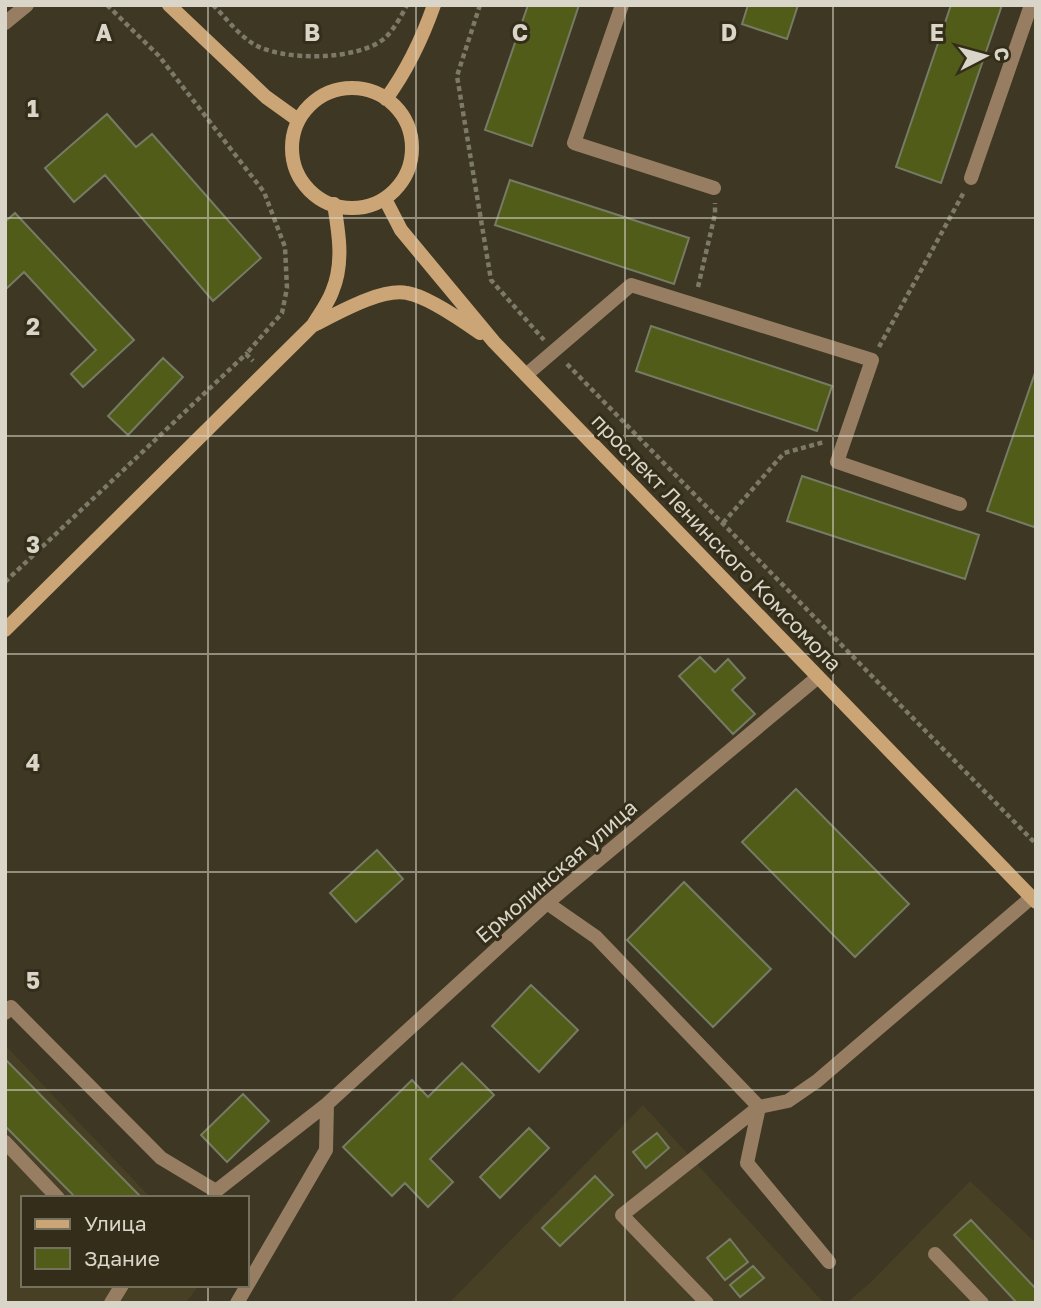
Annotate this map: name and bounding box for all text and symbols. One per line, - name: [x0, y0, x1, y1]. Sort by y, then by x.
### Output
- text: A: [96, 18, 113, 46]
- text: B: [304, 18, 320, 46]
- text: C: [512, 18, 528, 46]
- text: D: [721, 18, 737, 46]
- text: E: [930, 18, 944, 46]
- north arrow: [950, 21, 1020, 91]
- text: С: [990, 46, 1015, 62]
- text: 1: [27, 94, 39, 122]
- text: 2: [26, 312, 40, 340]
- street label: проспект Ленинского Комсомола: [587, 408, 847, 676]
- text: 3: [26, 530, 40, 558]
- text: 4: [26, 748, 40, 776]
- street label: Ермолинская улица: [470, 794, 642, 948]
- text: 5: [26, 966, 40, 994]
- legend: [21, 1196, 248, 1287]
- text: Улица: [84, 1210, 147, 1236]
- text: Здание: [84, 1245, 160, 1271]

